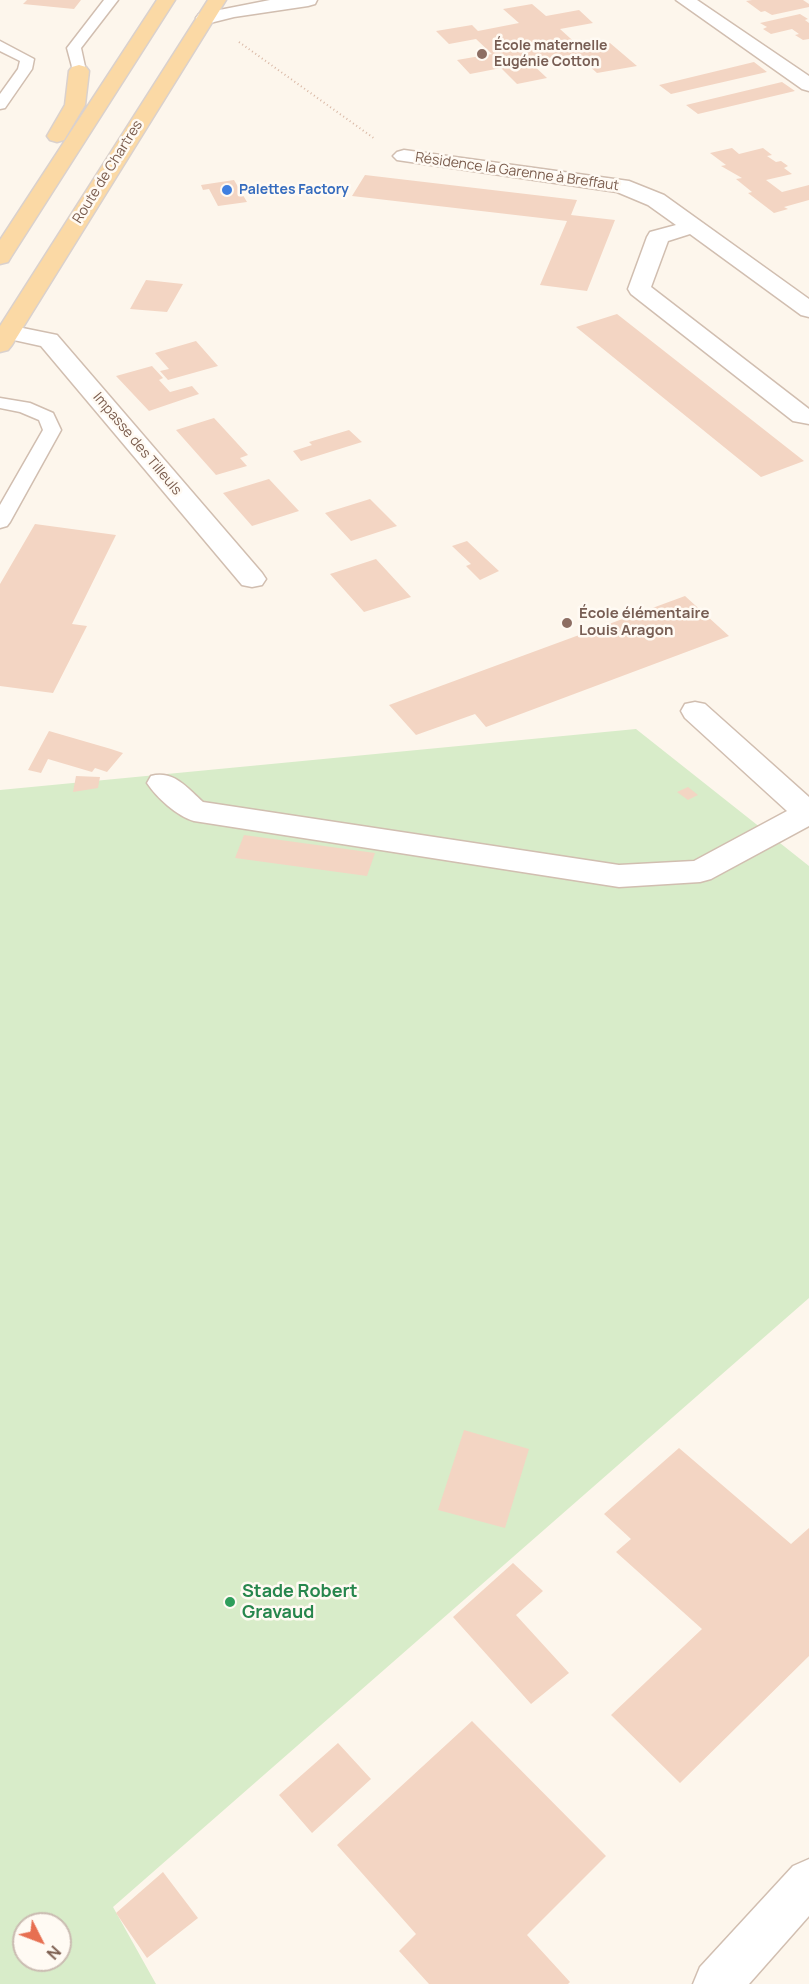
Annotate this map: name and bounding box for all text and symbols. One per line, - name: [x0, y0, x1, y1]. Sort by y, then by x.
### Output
- place label: École maternelle Eugénie Cotton: [494, 38, 608, 70]
- marker: École maternelle Eugénie Cotton: [475, 47, 489, 61]
- street label: Route de Chartres: [70, 117, 146, 227]
- street label: Résidence la Garenne à Breffaut: [414, 149, 620, 195]
- place label: Palettes Factory: [239, 182, 349, 198]
- marker: Palettes Factory: [220, 183, 234, 197]
- street label: Impasse des Tilleuls: [89, 389, 185, 499]
- place label: École élémentaire Louis Aragon: [579, 605, 709, 640]
- marker: École élémentaire Louis Aragon: [560, 616, 574, 630]
- place label: Stade Robert Gravaud: [242, 1581, 357, 1624]
- marker: Stade Robert Gravaud: [223, 1595, 237, 1609]
- north arrow: [12, 1912, 72, 1972]
- text: N: [42, 1941, 66, 1964]

